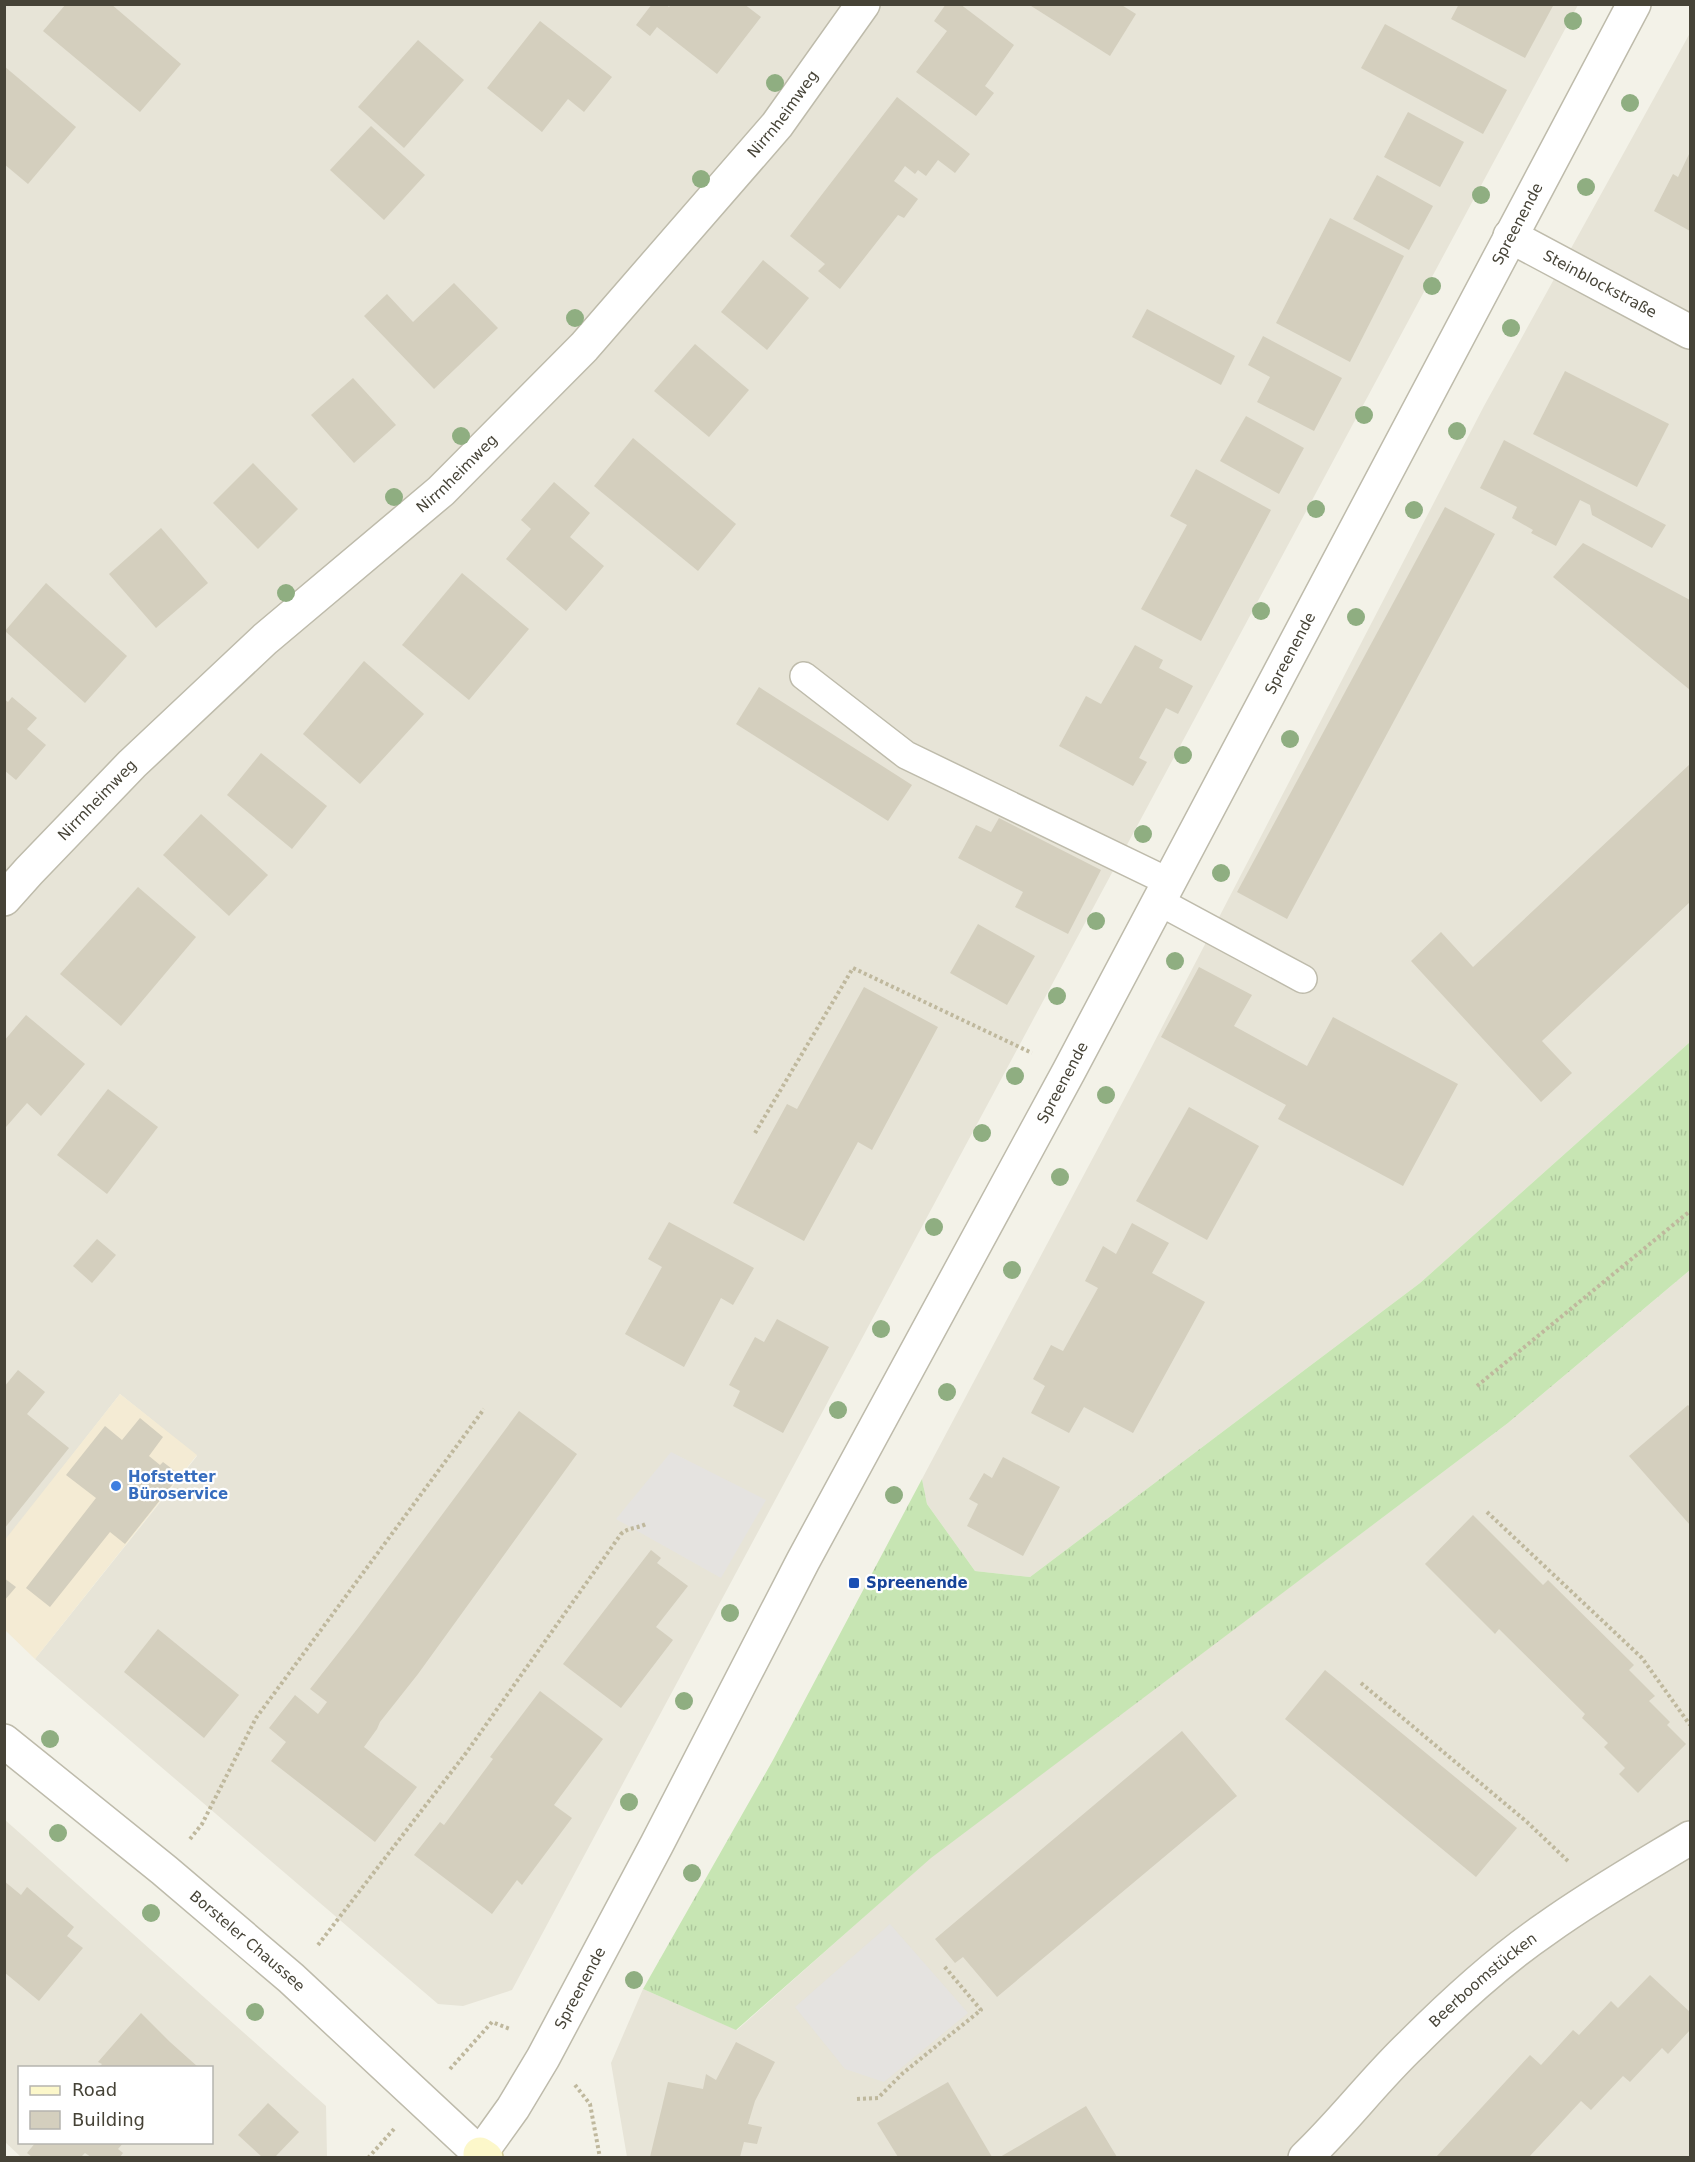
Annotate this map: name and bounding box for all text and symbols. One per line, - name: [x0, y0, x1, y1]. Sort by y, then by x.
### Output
- street label: Nirrnheimweg: [744, 67, 822, 161]
- street label: Spreenende: [1488, 180, 1547, 268]
- street label: Steinblockstraße: [1540, 246, 1660, 322]
- street label: Nirrnheimweg: [413, 431, 501, 517]
- street label: Spreenende: [1261, 609, 1319, 697]
- street label: Nirrnheimweg: [54, 756, 140, 844]
- street label: Spreenende: [1033, 1039, 1092, 1127]
- place label: Hofstetter Büroservice: [128, 1468, 228, 1503]
- marker: Hofstetter Büroservice: [109, 1479, 123, 1493]
- place label: Spreenende: [866, 1574, 968, 1592]
- marker: Spreenende: [847, 1576, 861, 1590]
- street label: Borsteler Chaussee: [186, 1887, 309, 1995]
- street label: Beerboomstücken: [1425, 1929, 1540, 2031]
- street label: Spreenende: [551, 1944, 609, 2032]
- legend: [18, 2066, 213, 2144]
- text: Road: [72, 2079, 117, 2100]
- text: Building: [72, 2109, 145, 2130]

